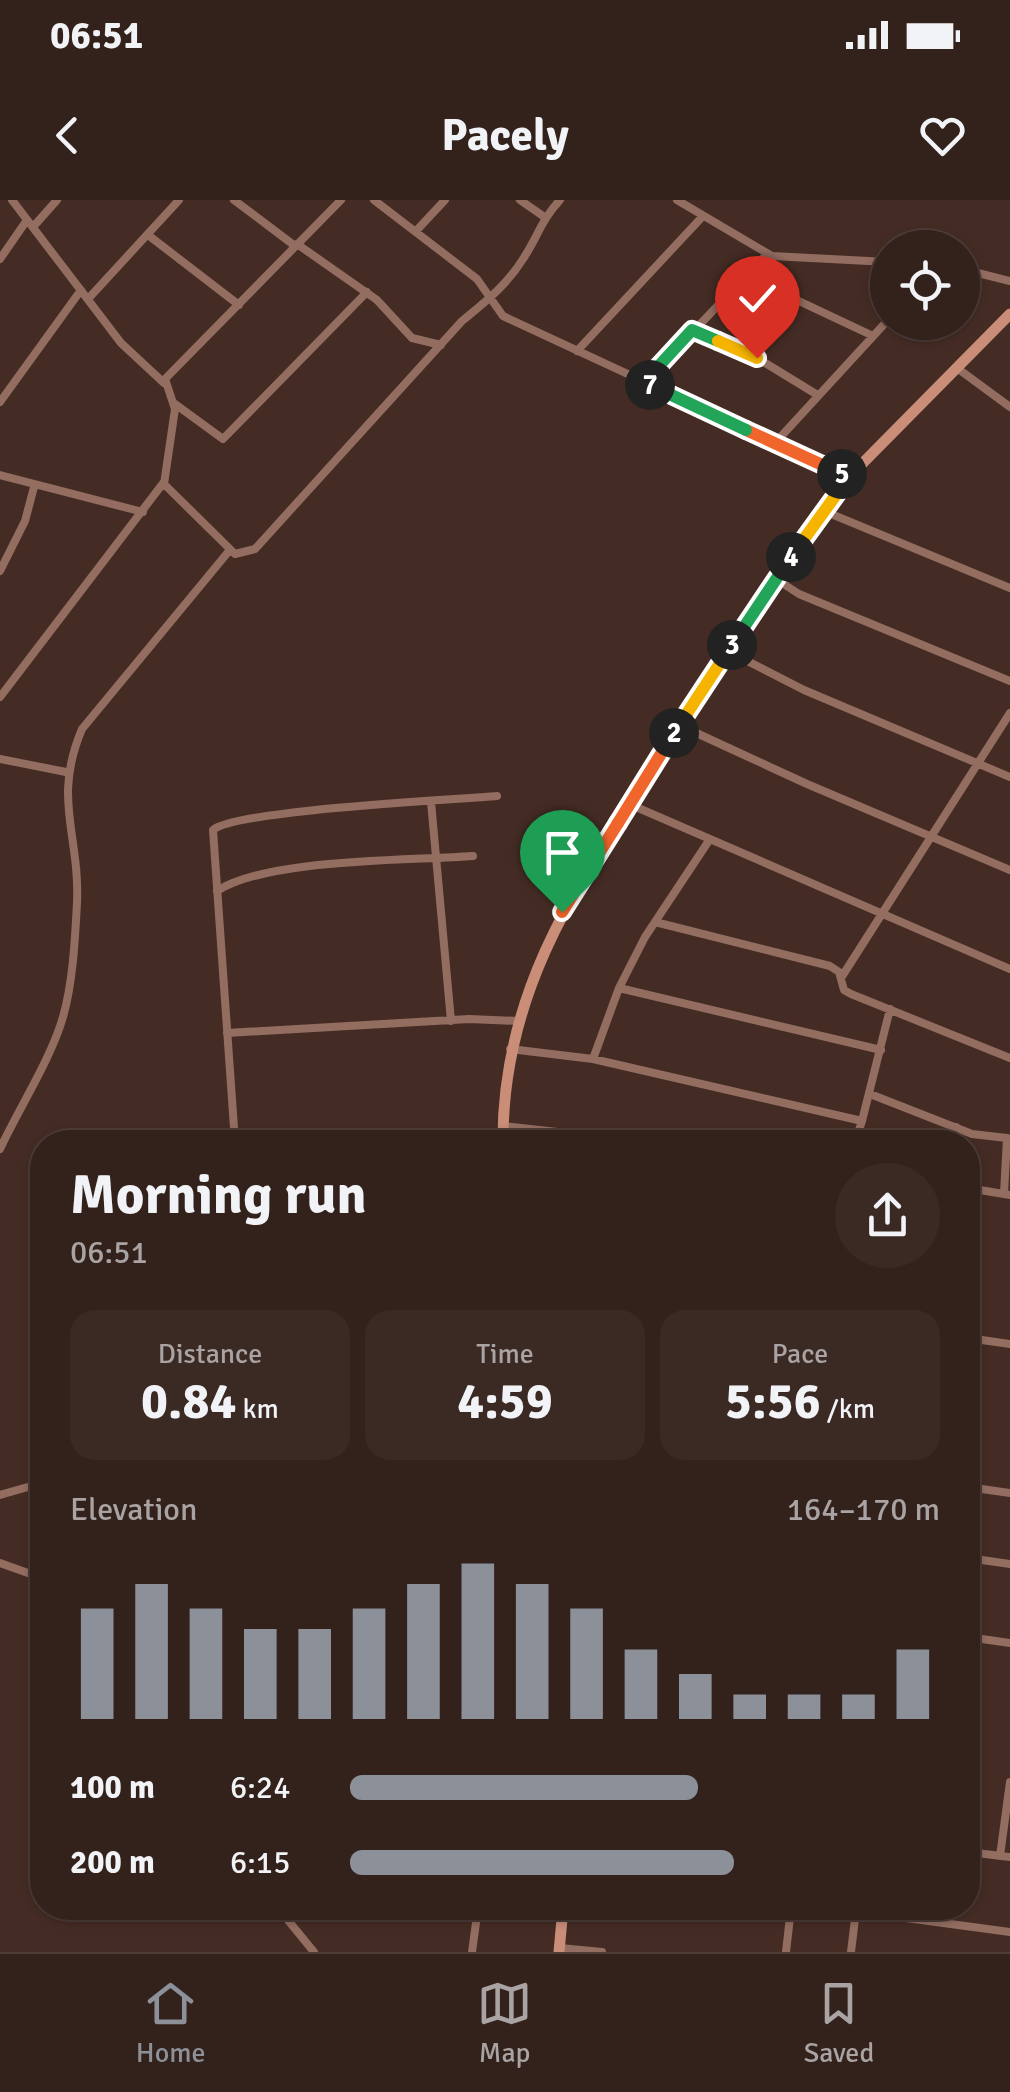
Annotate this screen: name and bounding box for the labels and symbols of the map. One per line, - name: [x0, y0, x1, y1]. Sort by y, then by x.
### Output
- pin: [715, 256, 800, 359]
- pin: 7: [625, 360, 675, 410]
- pin: 5: [817, 449, 867, 499]
- pin: 4: [766, 532, 816, 582]
- pin: 3: [707, 620, 757, 670]
- pin: 2: [649, 708, 699, 758]
- pin: [520, 810, 605, 913]

